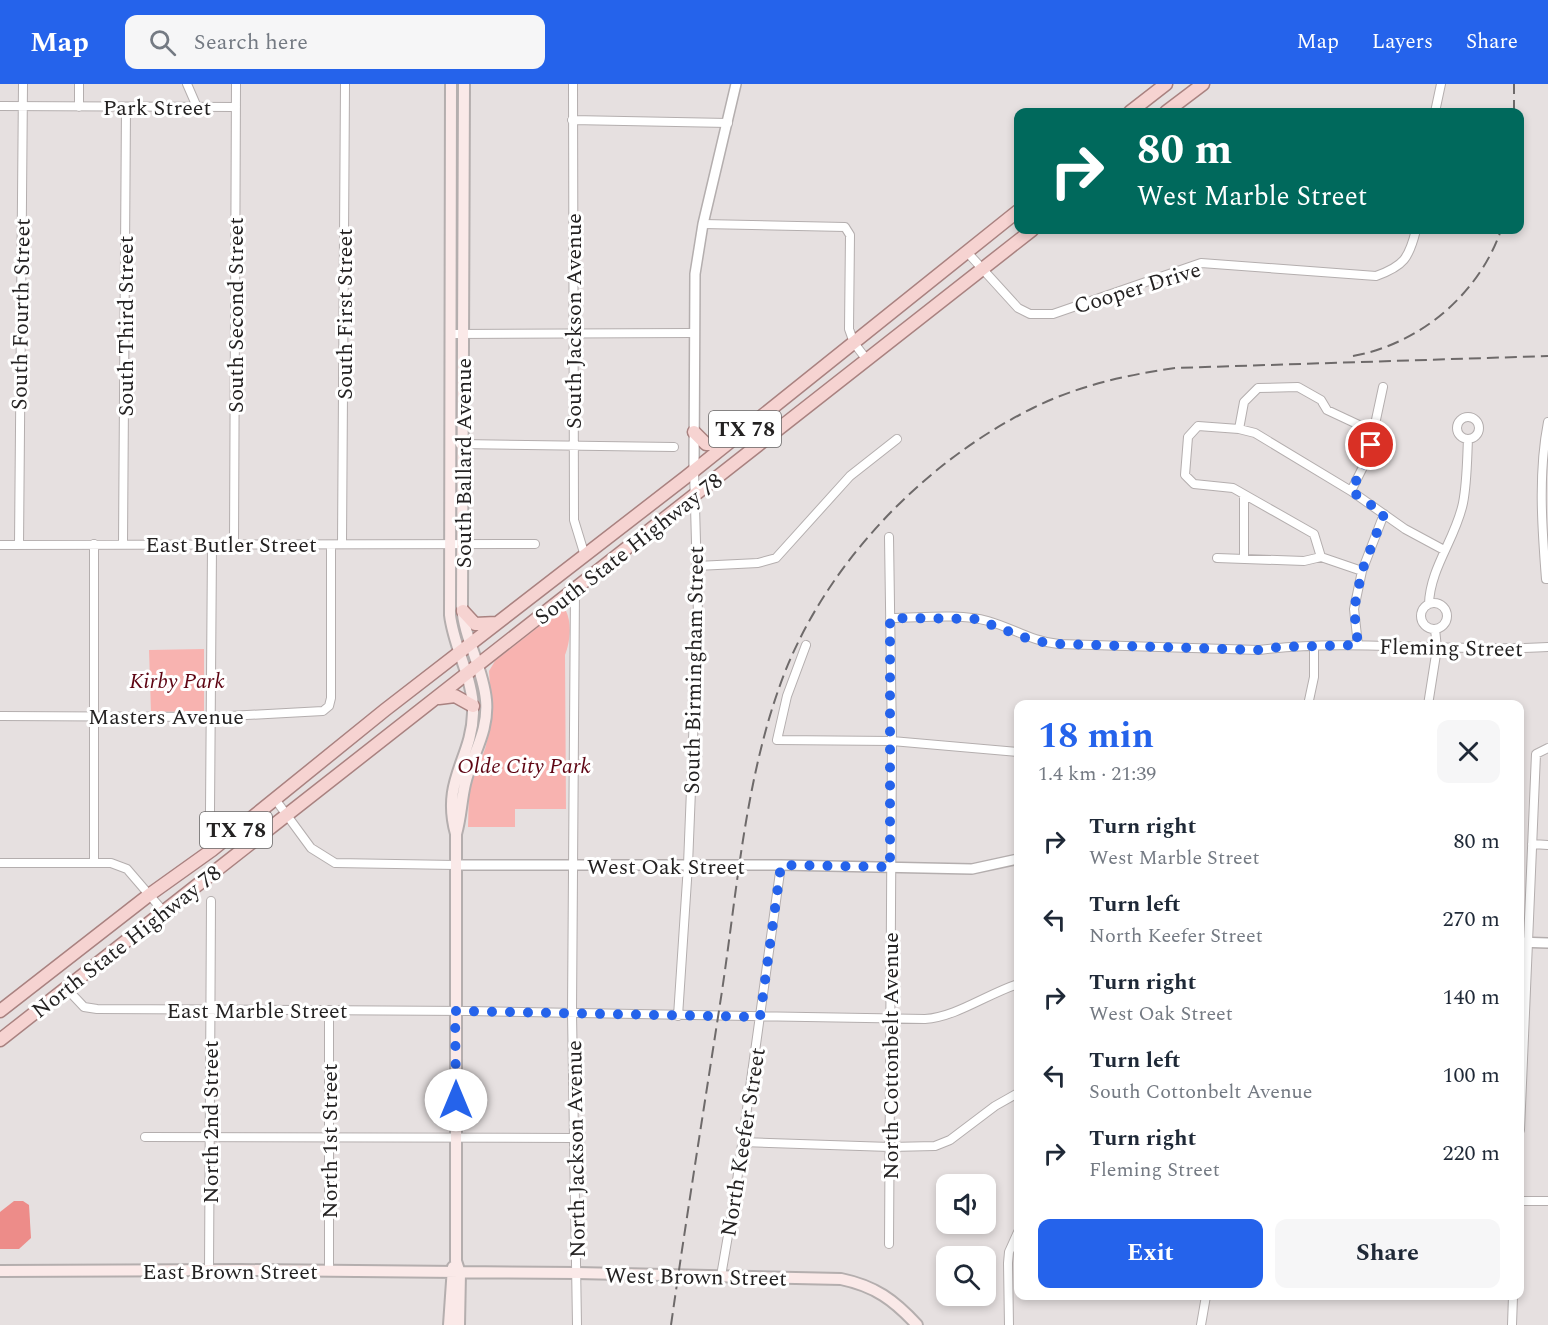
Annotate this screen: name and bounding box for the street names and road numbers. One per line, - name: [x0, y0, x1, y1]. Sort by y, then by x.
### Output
- street label: Park Street: [103, 92, 212, 125]
- street label: South Jackson Avenue: [558, 213, 591, 429]
- street label: South Second Street: [220, 217, 253, 413]
- street label: South Fourth Street: [3, 218, 40, 410]
- street label: South First Street: [329, 228, 362, 400]
- street label: South Third Street: [110, 235, 143, 417]
- street label: Cooper Drive: [1070, 253, 1205, 323]
- street label: South Ballard Avenue: [448, 358, 481, 568]
- road number: TX 78: [709, 411, 781, 447]
- street label: South State Highway 78: [528, 465, 730, 633]
- street label: East Butler Street: [145, 529, 317, 562]
- street label: South Birmingham Street: [676, 545, 713, 794]
- street label: Fleming Street: [1379, 631, 1523, 666]
- street label: Masters Avenue: [88, 701, 244, 734]
- road number: TX 78: [200, 812, 272, 848]
- street label: West Oak Street: [587, 851, 745, 884]
- street label: North State Highway 78: [25, 857, 229, 1027]
- street label: North Cottonbelt Avenue: [875, 932, 908, 1180]
- street label: East Marble Street: [167, 995, 348, 1028]
- street label: North 2nd Street: [195, 1040, 228, 1204]
- street label: North Jackson Avenue: [558, 1040, 595, 1258]
- street label: North Keefer Street: [712, 1045, 775, 1239]
- street label: North 1st Street: [314, 1063, 347, 1219]
- street label: East Brown Street: [142, 1256, 318, 1289]
- street label: West Brown Street: [605, 1259, 787, 1296]

